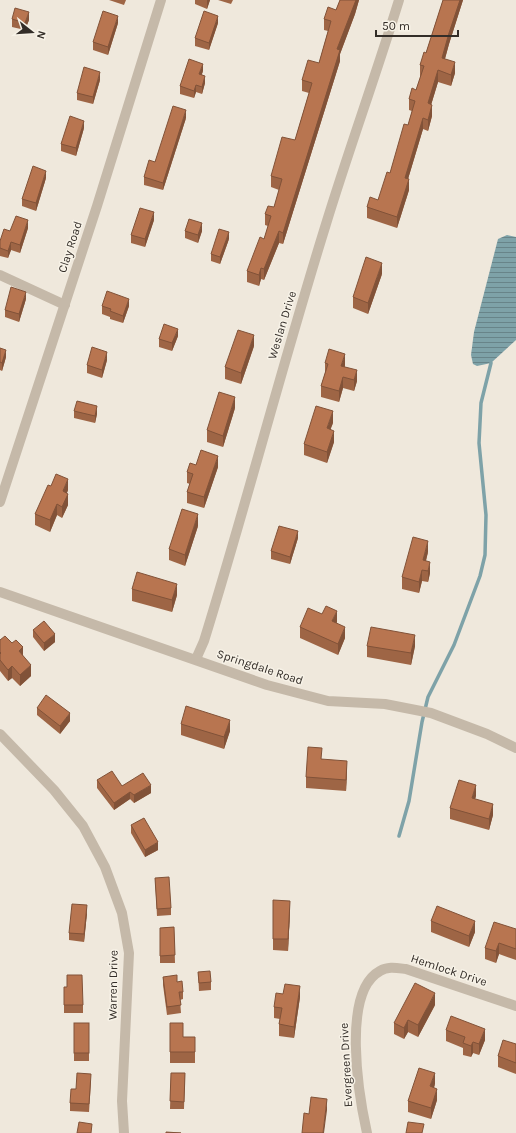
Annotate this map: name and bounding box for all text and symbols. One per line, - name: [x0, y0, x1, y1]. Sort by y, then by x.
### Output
- north arrow: [12, 12, 52, 52]
- scale bar: [376, 12, 458, 38]
- text: 50 m: [382, 19, 410, 33]
- text: N: [34, 29, 48, 40]
- street label: Clay Road: [55, 219, 85, 275]
- street label: Weslan Drive: [265, 289, 299, 361]
- street label: Springdale Road: [215, 646, 305, 688]
- street label: Warren Drive: [105, 950, 121, 1020]
- street label: Hemlock Drive: [409, 951, 489, 989]
- street label: Evergreen Drive: [337, 1022, 355, 1108]

